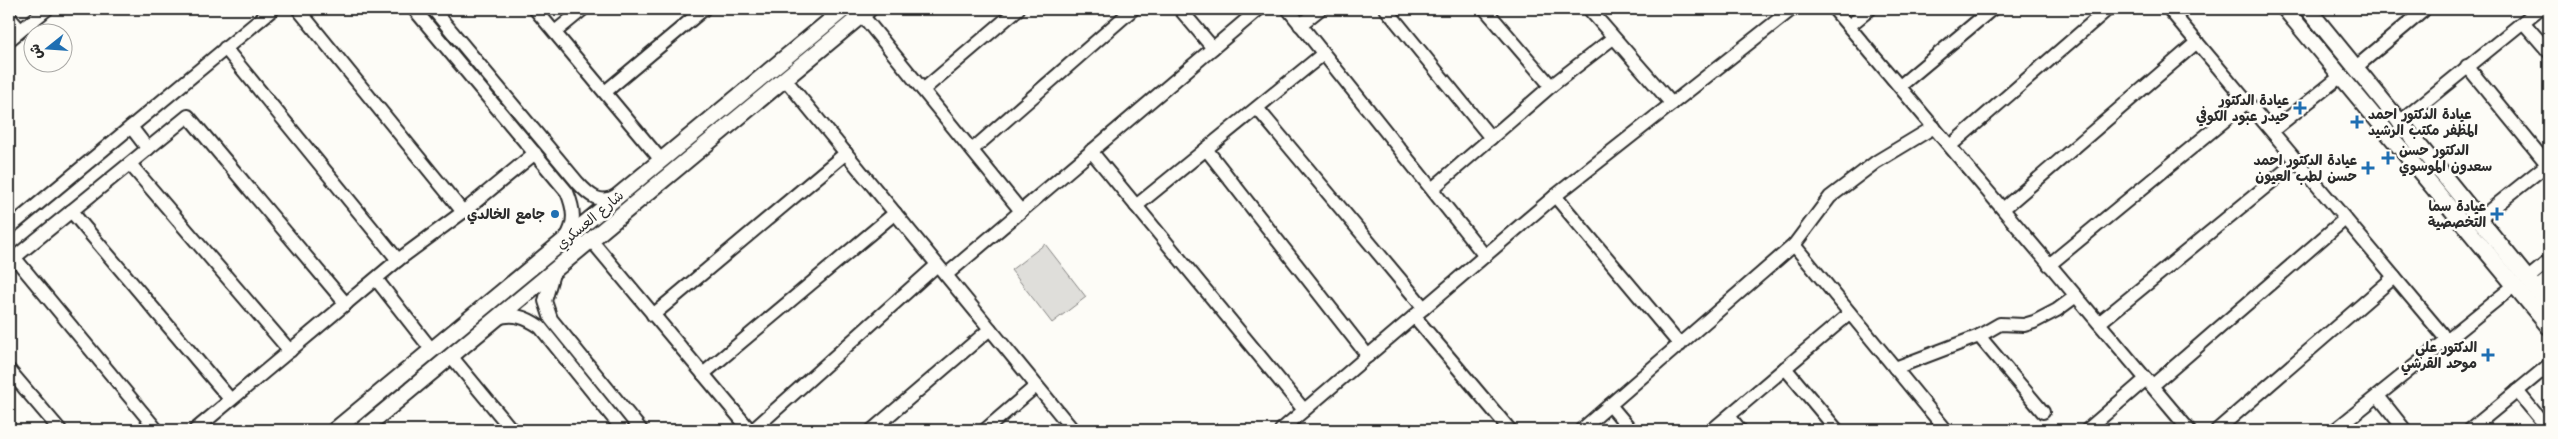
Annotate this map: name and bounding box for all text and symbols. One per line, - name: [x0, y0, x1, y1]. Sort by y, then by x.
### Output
- north arrow: [22, 22, 72, 72]
- text: ش: [26, 42, 46, 62]
- place label: عيادة الدكتور حيدر عبود الكوفي: [2196, 92, 2290, 127]
- marker: عيادة الدكتور حيدر عبود الكوفي: [2293, 101, 2307, 115]
- place label: عيادة الدكتور احمد المظفر مكتب الرشيد: [2368, 106, 2478, 139]
- marker: عيادة الدكتور احمد المظفر مكتب الرشيد: [2350, 115, 2364, 129]
- place label: الدكتور حسن سعدون الموسوي: [2399, 142, 2492, 177]
- marker: الدكتور حسن سعدون الموسوي: [2381, 151, 2395, 165]
- place label: عيادة الدكتور احمد حسن لطب العيون: [2253, 152, 2358, 185]
- marker: عيادة الدكتور احمد حسن لطب العيون: [2361, 161, 2375, 175]
- street label: شارع العسكري: [553, 187, 628, 255]
- place label: عيادة سما التخصصية: [2428, 198, 2487, 231]
- place label: جامع الخالدي: [467, 206, 545, 225]
- marker: عيادة سما التخصصية: [2490, 207, 2504, 221]
- marker: جامع الخالدي: [549, 208, 561, 220]
- place label: الدكتور علي موحد القرشي: [2401, 339, 2477, 376]
- marker: الدكتور علي موحد القرشي: [2481, 348, 2495, 362]

